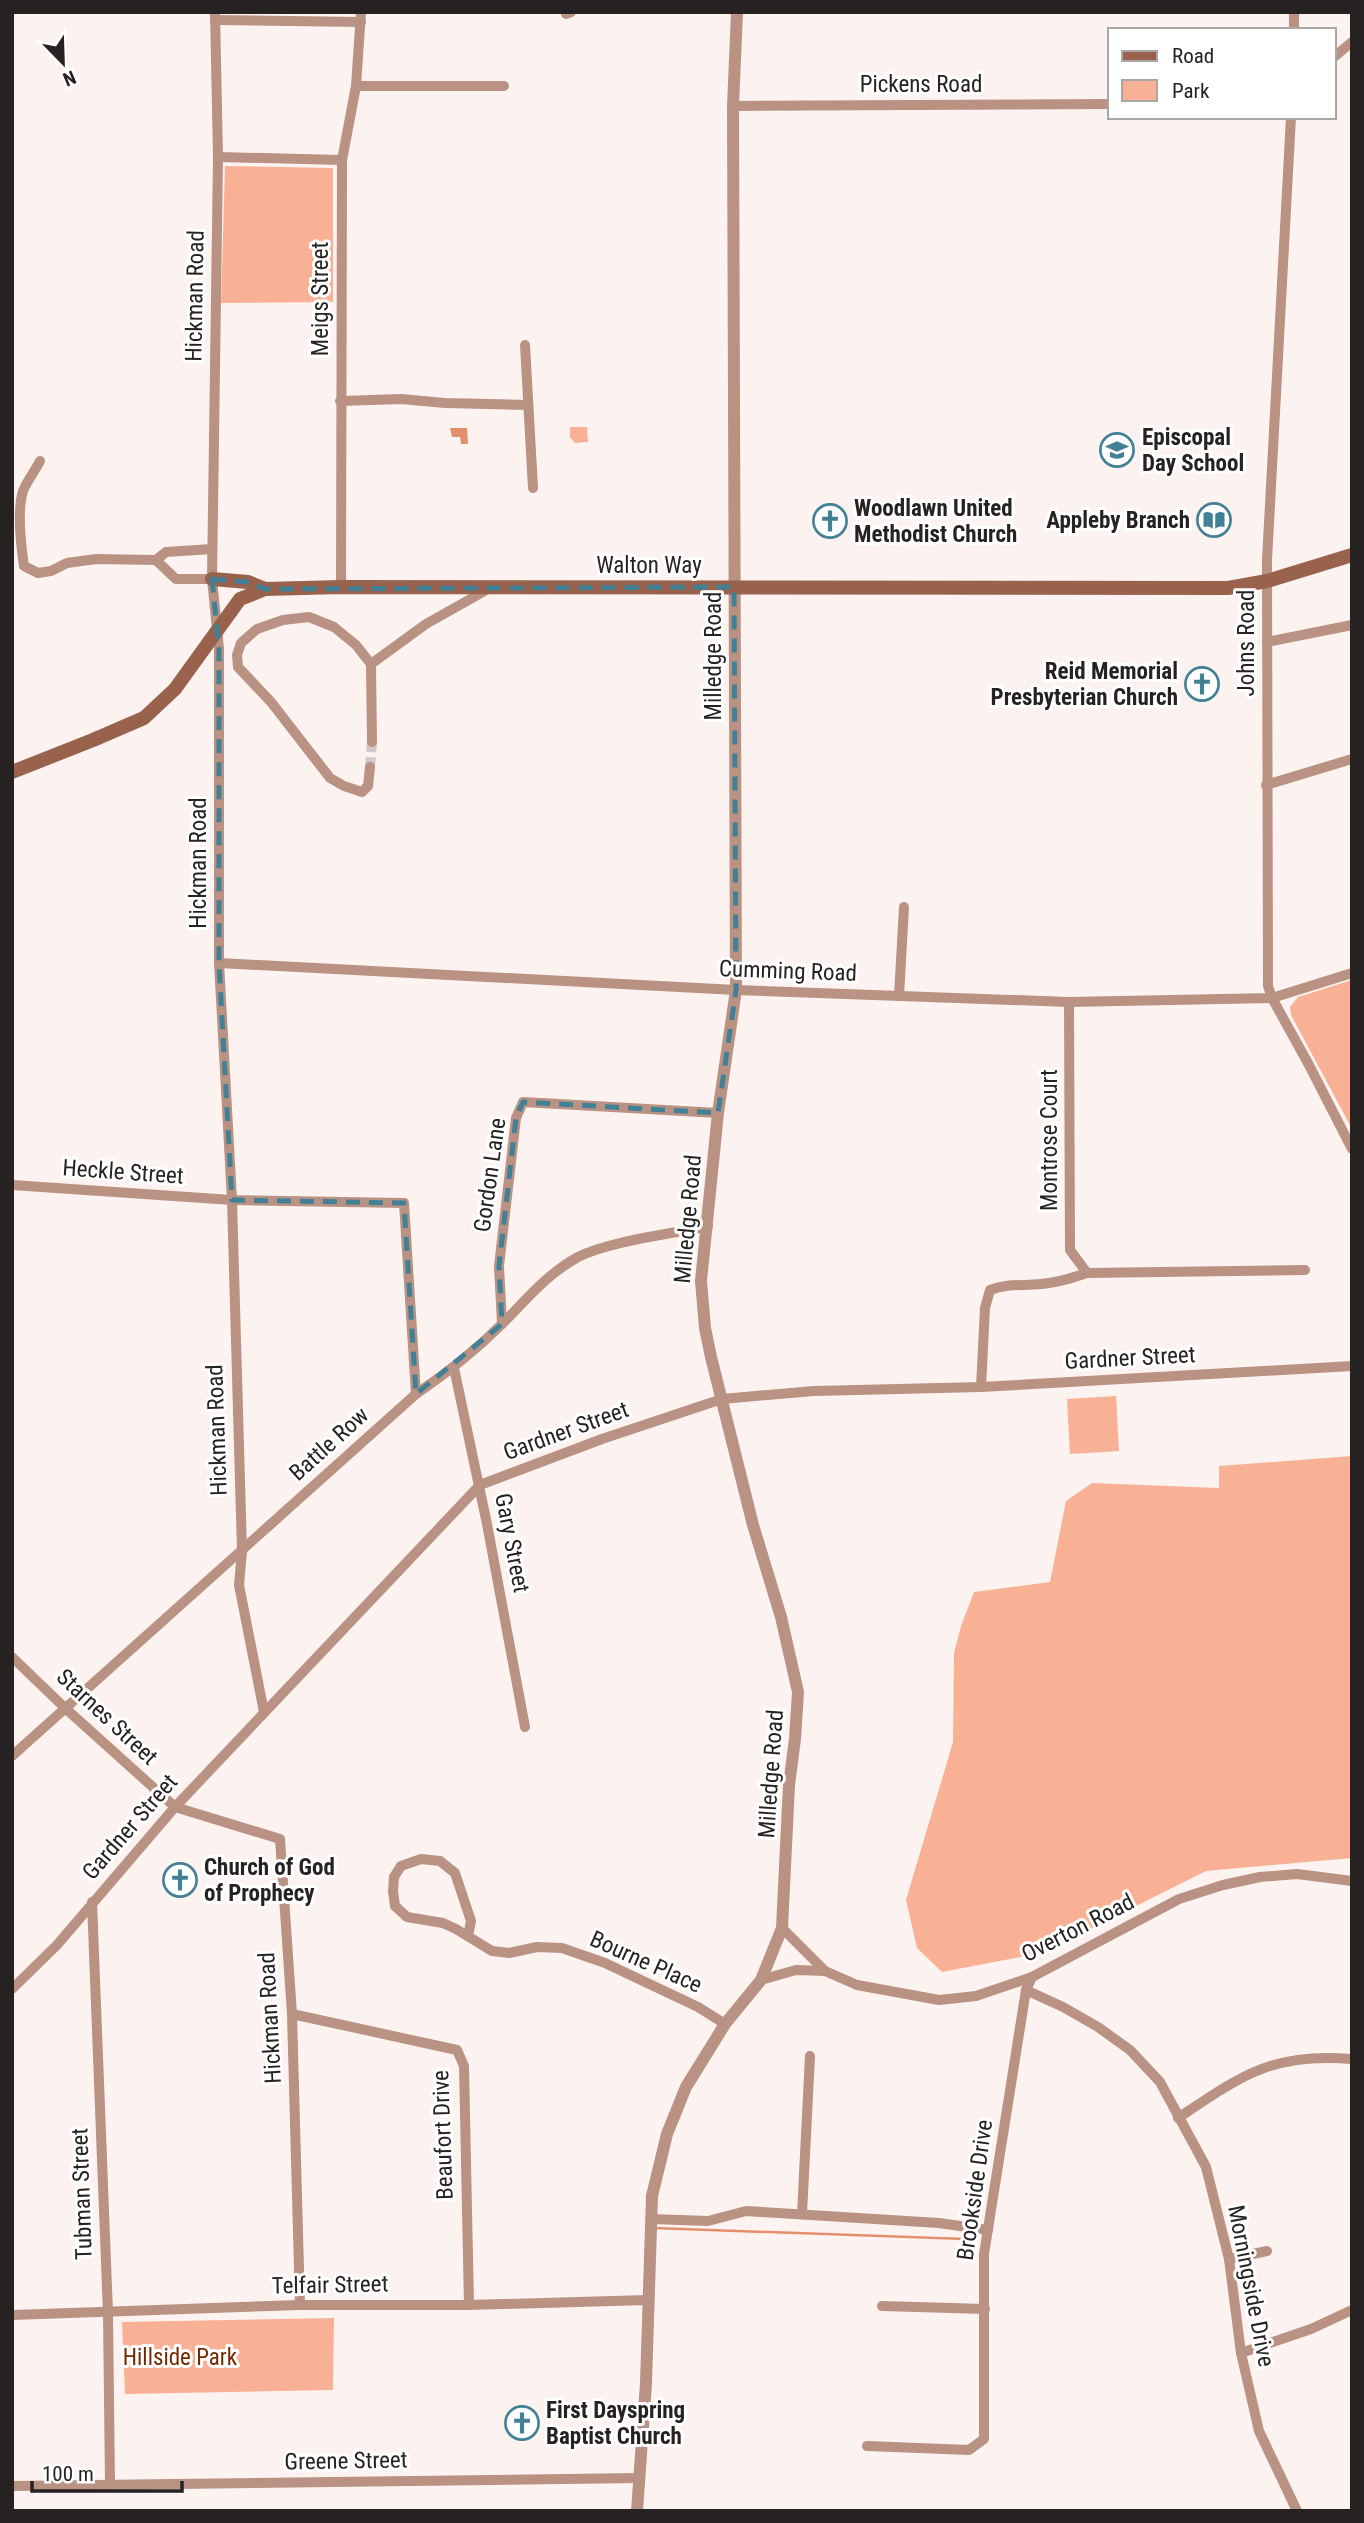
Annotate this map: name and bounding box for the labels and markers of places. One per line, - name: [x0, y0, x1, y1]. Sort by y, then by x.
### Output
- place label: Episcopal Day School: [1142, 424, 1244, 477]
- school or university icon: Episcopal Day School: [1098, 431, 1136, 469]
- place label: Woodlawn United Methodist Church: [854, 495, 1017, 548]
- library icon: Appleby Branch: [1195, 501, 1233, 539]
- church icon: Woodlawn United Methodist Church: [811, 502, 849, 540]
- place label: Appleby Branch: [1046, 507, 1190, 534]
- place label: Reid Memorial Presbyterian Church: [991, 658, 1178, 711]
- church icon: Reid Memorial Presbyterian Church: [1183, 665, 1221, 703]
- place label: Church of God of Prophecy: [204, 1854, 335, 1907]
- church icon: Church of God of Prophecy: [161, 1861, 199, 1899]
- place label: First Dayspring Baptist Church: [546, 2397, 685, 2450]
- church icon: First Dayspring Baptist Church: [503, 2404, 541, 2442]

